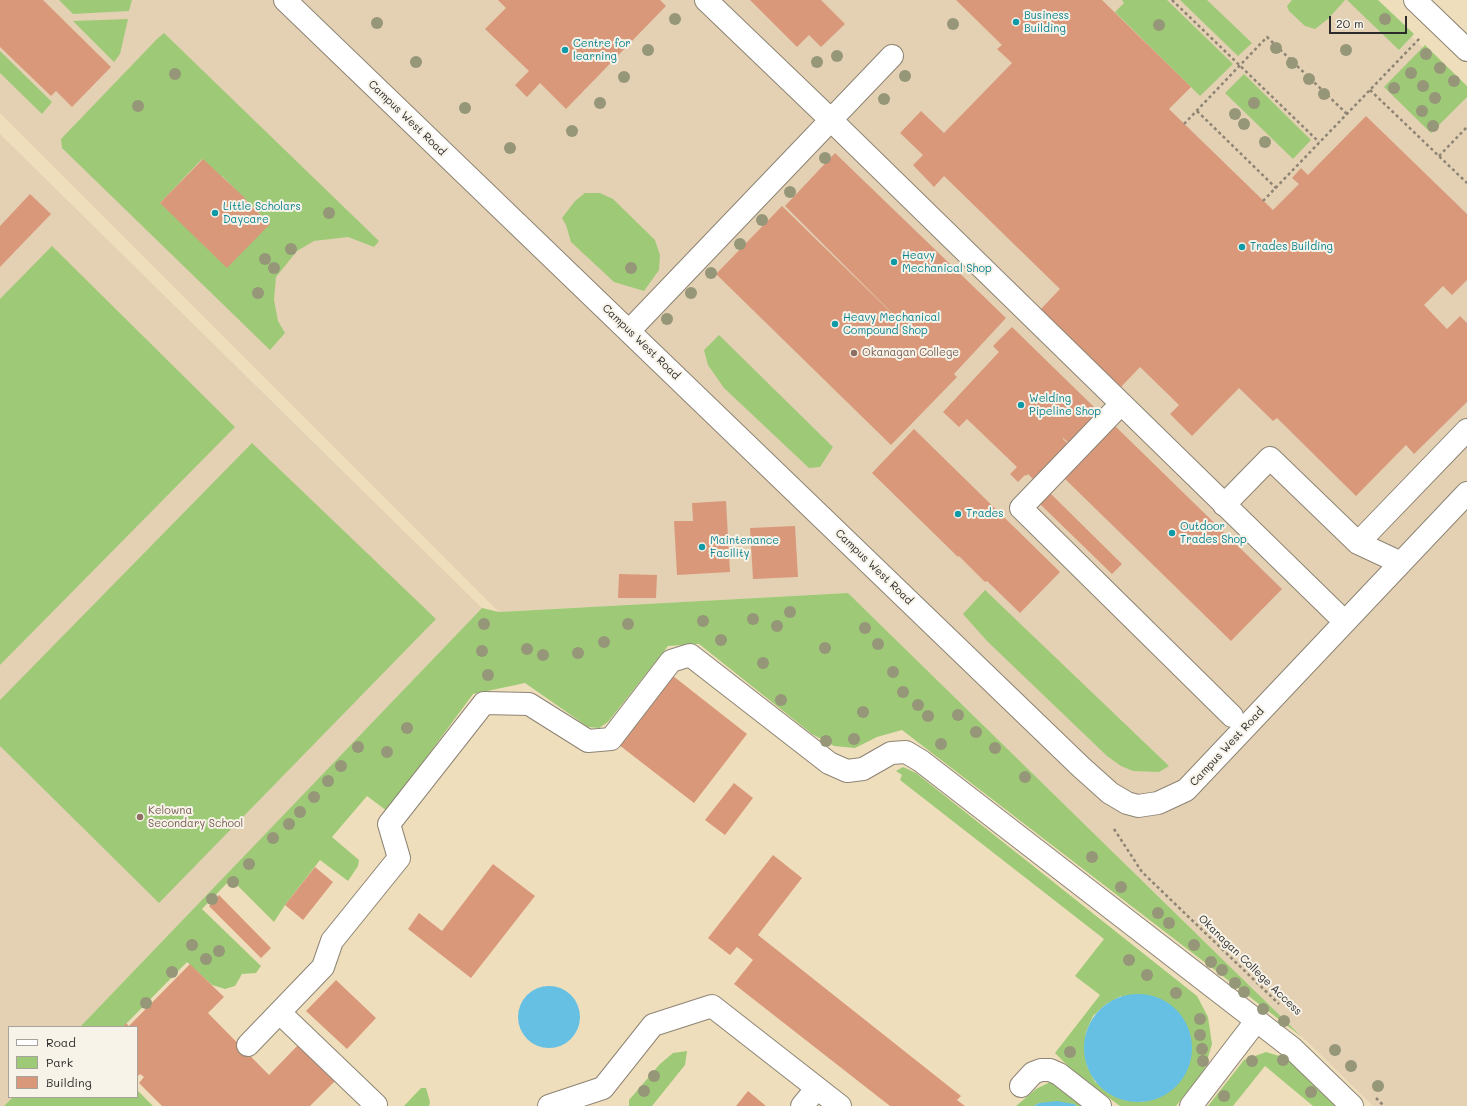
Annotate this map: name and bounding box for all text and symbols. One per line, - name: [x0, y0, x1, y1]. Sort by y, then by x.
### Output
- scale bar: [1331, 8, 1409, 34]
- place label: Business Building: [1024, 9, 1069, 35]
- text: 20 m: [1336, 15, 1364, 31]
- marker: Business Building: [1011, 17, 1021, 27]
- place label: Centre for learning: [573, 37, 631, 63]
- marker: Centre for learning: [560, 45, 570, 55]
- street label: Campus West Road: [365, 78, 449, 158]
- place label: Little Scholars Daycare: [223, 200, 301, 226]
- marker: Little Scholars Daycare: [210, 208, 220, 218]
- place label: Trades Building: [1250, 240, 1333, 254]
- marker: Trades Building: [1237, 242, 1247, 252]
- place label: Heavy Mechanical Shop: [902, 249, 992, 275]
- marker: Heavy Mechanical Shop: [889, 257, 899, 267]
- street label: Campus West Road: [599, 302, 683, 382]
- place label: Heavy Mechanical Compound Shop: [843, 311, 940, 337]
- marker: Heavy Mechanical Compound Shop: [830, 319, 840, 329]
- place label: Okanagan College: [862, 346, 959, 360]
- marker: Okanagan College: [849, 348, 859, 358]
- place label: Welding Pipeline Shop: [1029, 392, 1101, 418]
- marker: Welding Pipeline Shop: [1016, 400, 1026, 410]
- place label: Trades: [966, 507, 1004, 521]
- marker: Trades: [953, 509, 963, 519]
- place label: Outdoor Trades Shop: [1180, 520, 1247, 546]
- street label: Campus West Road: [832, 527, 916, 607]
- marker: Outdoor Trades Shop: [1167, 528, 1177, 538]
- place label: Maintenance Facility: [710, 534, 779, 560]
- marker: Maintenance Facility: [697, 542, 707, 552]
- street label: Campus West Road: [1187, 705, 1267, 789]
- place label: Kelowna Secondary School: [148, 804, 243, 830]
- marker: Kelowna Secondary School: [135, 812, 145, 822]
- street label: Okanagan College Access: [1196, 912, 1304, 1018]
- legend: [8, 1026, 138, 1098]
- text: Road: [46, 1034, 76, 1050]
- text: Park: [46, 1054, 73, 1070]
- text: Building: [46, 1074, 92, 1090]

